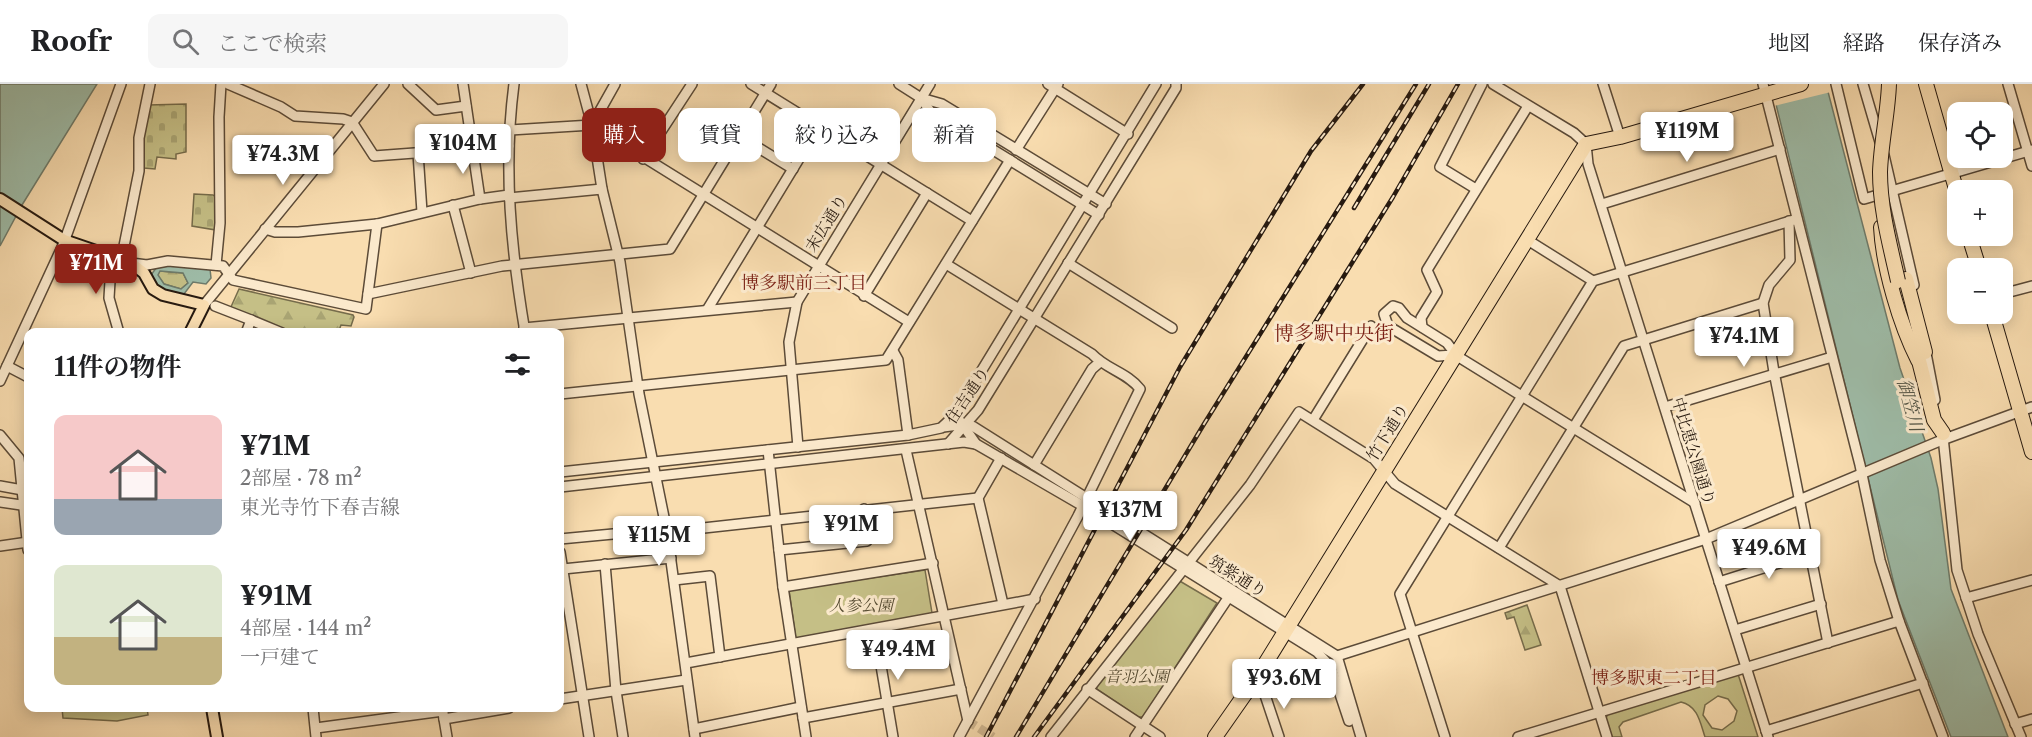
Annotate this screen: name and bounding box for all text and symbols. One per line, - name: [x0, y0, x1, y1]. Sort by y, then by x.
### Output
- search box: [148, 14, 568, 68]
- text: Roofr: [30, 24, 112, 58]
- icon: search: [169, 25, 202, 58]
- text: ここで検索: [217, 30, 327, 57]
- text: 地図: [1768, 30, 1810, 55]
- text: 経路: [1843, 30, 1885, 55]
- text: 保存済み: [1918, 30, 2002, 55]
- map controls: [1947, 102, 2013, 324]
- button: locate: [1947, 102, 2013, 168]
- chip: 購入: [582, 108, 666, 162]
- chip: 賃貸: [678, 108, 762, 162]
- chip: 絞り込み: [774, 108, 900, 162]
- chip: 新着: [912, 108, 996, 162]
- pin: ¥119M: [1645, 112, 1729, 163]
- text: ¥119M: [1655, 119, 1719, 143]
- pin: ¥104M: [421, 124, 505, 175]
- text: ¥104M: [429, 131, 497, 155]
- pin: ¥74.3M: [234, 135, 332, 186]
- text: ¥74.3M: [246, 142, 320, 166]
- button: +: [1947, 180, 2013, 246]
- street label: 末広通り: [801, 191, 851, 255]
- pin: ¥71M: [60, 244, 132, 295]
- text: ¥71M: [69, 251, 123, 275]
- button: −: [1947, 258, 2013, 324]
- district label: 博多駅前三丁目: [741, 272, 867, 294]
- pin: ¥74.1M: [1695, 317, 1793, 368]
- district label: 博多駅中央街: [1274, 321, 1394, 345]
- text: ¥74.1M: [1708, 324, 1780, 348]
- icon: filters: [501, 348, 534, 381]
- text: 11件の物件: [54, 351, 181, 383]
- street label: 住吉通り: [941, 363, 993, 427]
- water label: 御笠川: [1892, 376, 1928, 436]
- street label: 中比恵公園通り: [1668, 395, 1720, 507]
- street label: 竹下通り: [1362, 400, 1412, 464]
- text: ¥71M: [240, 430, 311, 462]
- icon: home: [102, 439, 174, 511]
- text: 2部屋 · 78 m²: [240, 466, 362, 490]
- pin: ¥137M: [1088, 491, 1172, 542]
- text: 東光寺竹下春吉線: [240, 495, 400, 519]
- text: ¥137M: [1097, 498, 1163, 522]
- pin: ¥91M: [815, 505, 887, 556]
- text: ¥91M: [823, 512, 879, 536]
- pin: ¥115M: [617, 516, 701, 567]
- text: ¥115M: [627, 523, 691, 547]
- pin: ¥49.6M: [1720, 529, 1818, 580]
- text: ¥49.6M: [1731, 536, 1807, 560]
- street label: 筑紫通り: [1206, 551, 1270, 601]
- text: ¥91M: [240, 580, 313, 612]
- icon: home: [102, 589, 174, 661]
- park label: 人参公園: [829, 595, 896, 615]
- text: 4部屋 · 144 m²: [240, 616, 372, 640]
- pin: ¥49.4M: [849, 630, 947, 681]
- text: ¥49.4M: [860, 637, 936, 661]
- text: 一戸建て: [240, 645, 320, 669]
- pin: ¥93.6M: [1235, 659, 1333, 710]
- park label: 音羽公園: [1105, 666, 1172, 686]
- text: ¥93.6M: [1246, 666, 1322, 690]
- district label: 博多駅東二丁目: [1591, 667, 1717, 689]

